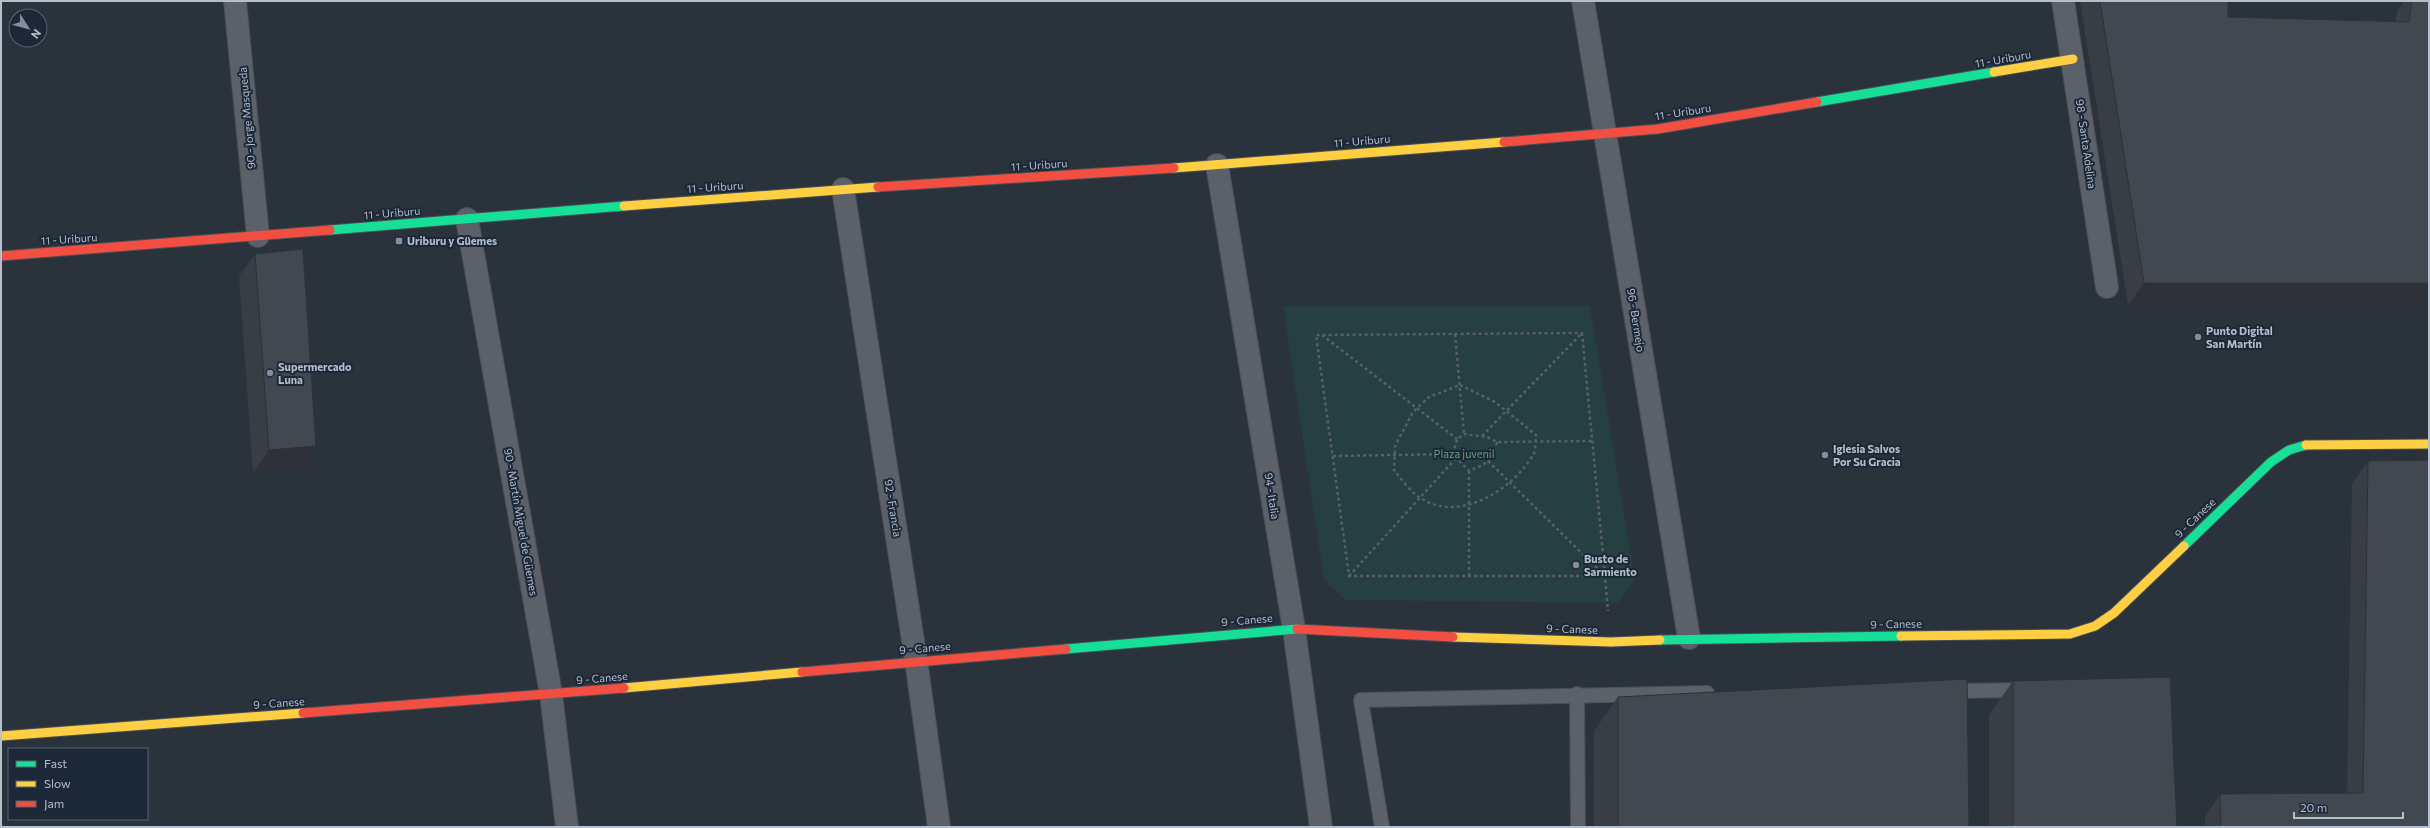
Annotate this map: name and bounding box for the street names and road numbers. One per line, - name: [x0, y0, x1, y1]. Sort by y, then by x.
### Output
- street label: 11 - Uriburu: [1974, 47, 2032, 70]
- street label: 90 - Jorge Masqueda: [236, 66, 258, 170]
- street label: 98 - Santa Adelina: [2074, 98, 2099, 190]
- street label: 11 - Uriburu: [1654, 101, 1712, 122]
- street label: 11 - Uriburu: [1333, 132, 1391, 149]
- street label: 11 - Uriburu: [1010, 156, 1068, 173]
- street label: 11 - Uriburu: [686, 178, 744, 195]
- street label: 11 - Uriburu: [363, 204, 421, 221]
- street label: 11 - Uriburu: [40, 230, 98, 247]
- street label: 96 - Bermejo: [1625, 287, 1648, 353]
- street label: 90 - Martín Miguel de Güemes: [502, 447, 541, 597]
- street label: 94 - Italia: [1262, 472, 1283, 520]
- street label: 92 - Francia: [883, 478, 904, 538]
- street label: 9 - Canese: [2172, 495, 2218, 540]
- street label: 9 - Canese: [1221, 611, 1273, 628]
- street label: 9 - Canese: [1870, 617, 1922, 630]
- street label: 9 - Canese: [1546, 621, 1598, 636]
- street label: 9 - Canese: [899, 639, 951, 656]
- street label: 9 - Canese: [576, 669, 628, 686]
- street label: 9 - Canese: [253, 694, 305, 711]

